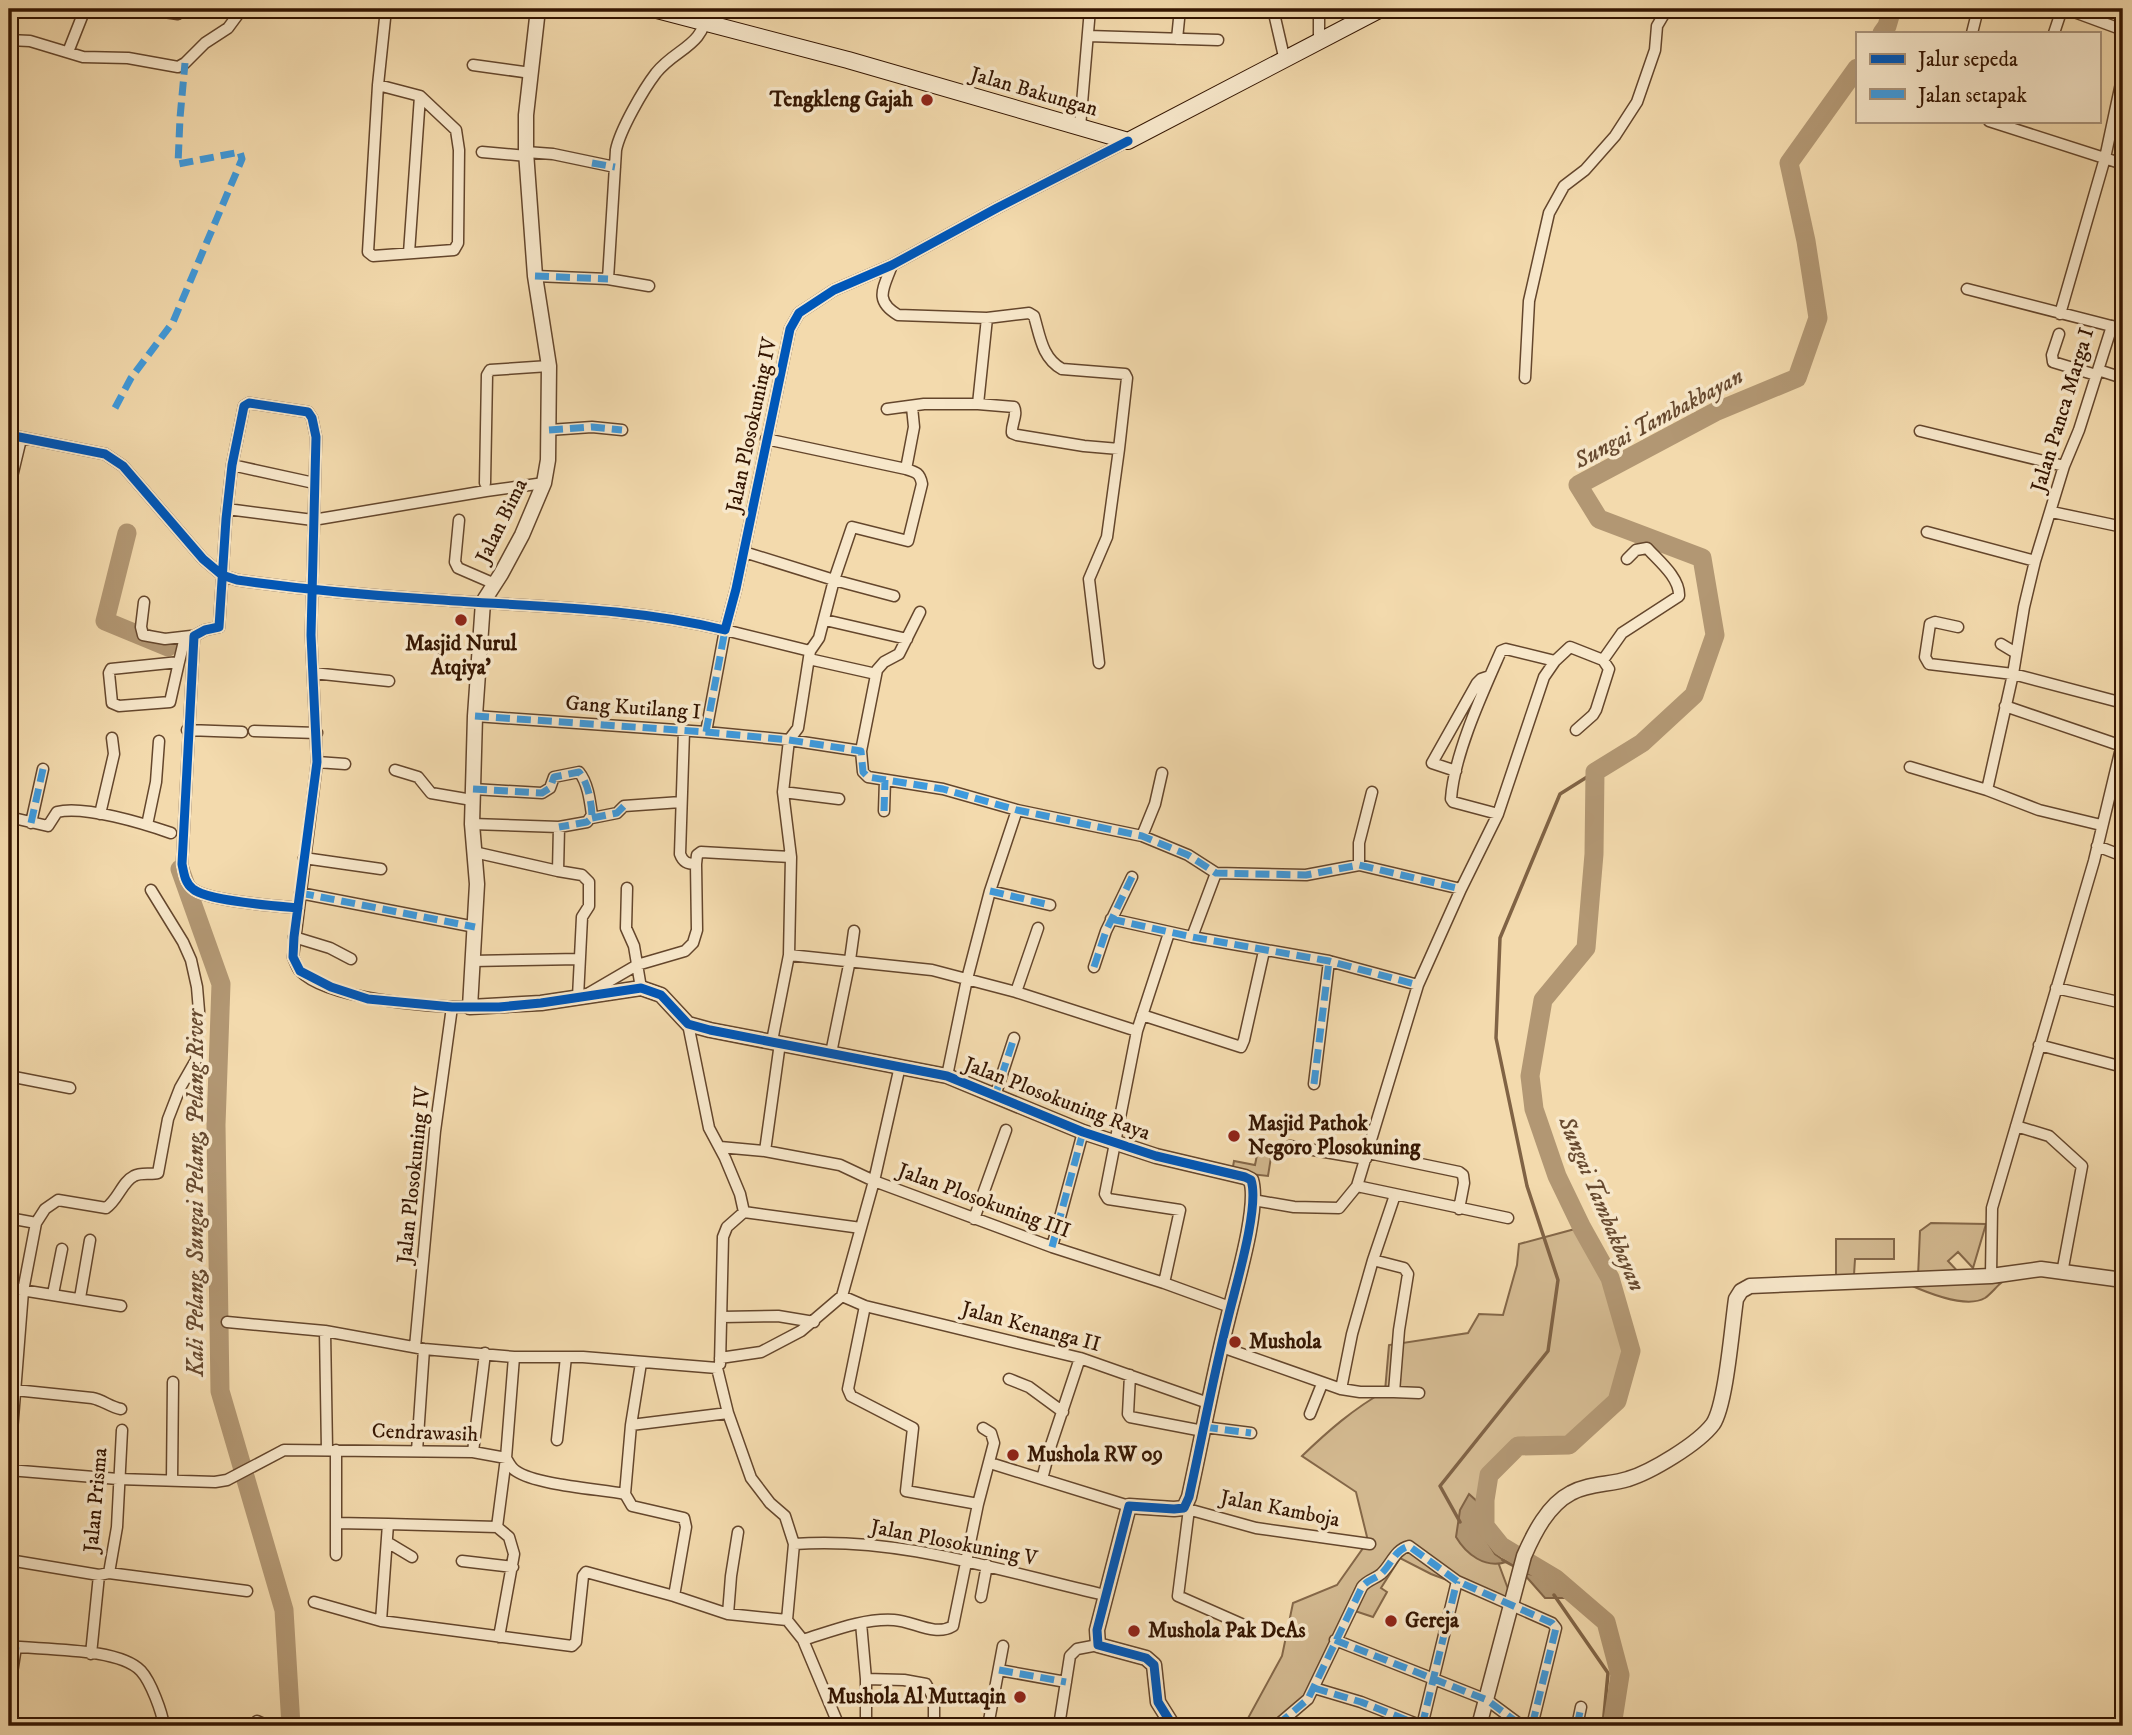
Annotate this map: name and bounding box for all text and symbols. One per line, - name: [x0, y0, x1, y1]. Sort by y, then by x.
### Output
- legend: [1856, 32, 2100, 122]
- text: Jalur sepeda: [1916, 47, 2018, 73]
- street label: Jalan Bakungan: [965, 61, 1101, 123]
- text: Jalan setapak: [1916, 83, 2027, 109]
- place label: Tengkleng Gajah: [769, 87, 914, 114]
- marker: Tengkleng Gajah: [919, 92, 935, 108]
- street label: Jalan Panca Marga I: [2025, 325, 2100, 497]
- street label: Jalan Plosokuning IV: [720, 335, 783, 517]
- water label: Sungai Tambakbayan: [1569, 362, 1749, 476]
- street label: Jalan Bima: [470, 474, 534, 569]
- marker: Masjid Nurul Atqiya': [453, 612, 469, 628]
- place label: Masjid Nurul Atqiya': [405, 631, 518, 681]
- street label: Gang Kutilang I: [564, 690, 702, 726]
- water label: Kali Pelang, Sungai Pelang, Pelang River: [182, 1008, 211, 1377]
- street label: Jalan Plosokuning Raya: [958, 1051, 1154, 1147]
- street label: Jalan Plosokuning IV: [392, 1085, 436, 1267]
- place label: Masjid Pathok Negoro Plosokuning: [1248, 1111, 1421, 1161]
- water label: Sungai Tambakbayan: [1551, 1111, 1651, 1296]
- marker: Masjid Pathok Negoro Plosokuning: [1226, 1128, 1242, 1144]
- street label: Jalan Plosokuning III: [892, 1157, 1074, 1244]
- street label: Jalan Kenanga II: [957, 1295, 1103, 1358]
- place label: Mushola: [1249, 1329, 1322, 1355]
- marker: Mushola: [1227, 1334, 1243, 1350]
- street label: Cendrawasih: [371, 1418, 479, 1448]
- place label: Mushola RW 09: [1027, 1442, 1163, 1468]
- street label: Jalan Prisma: [78, 1447, 114, 1555]
- marker: Mushola RW 09: [1005, 1447, 1021, 1463]
- street label: Jalan Kamboja: [1216, 1484, 1342, 1533]
- street label: Jalan Plosokuning V: [867, 1514, 1040, 1572]
- place label: Gereja: [1405, 1608, 1460, 1635]
- marker: Gereja: [1383, 1613, 1399, 1629]
- place label: Mushola Pak DeAs: [1148, 1618, 1306, 1644]
- marker: Mushola Pak DeAs: [1126, 1623, 1142, 1639]
- place label: Mushola Al Muttaqin: [827, 1684, 1007, 1710]
- marker: Mushola Al Muttaqin: [1012, 1689, 1028, 1705]

